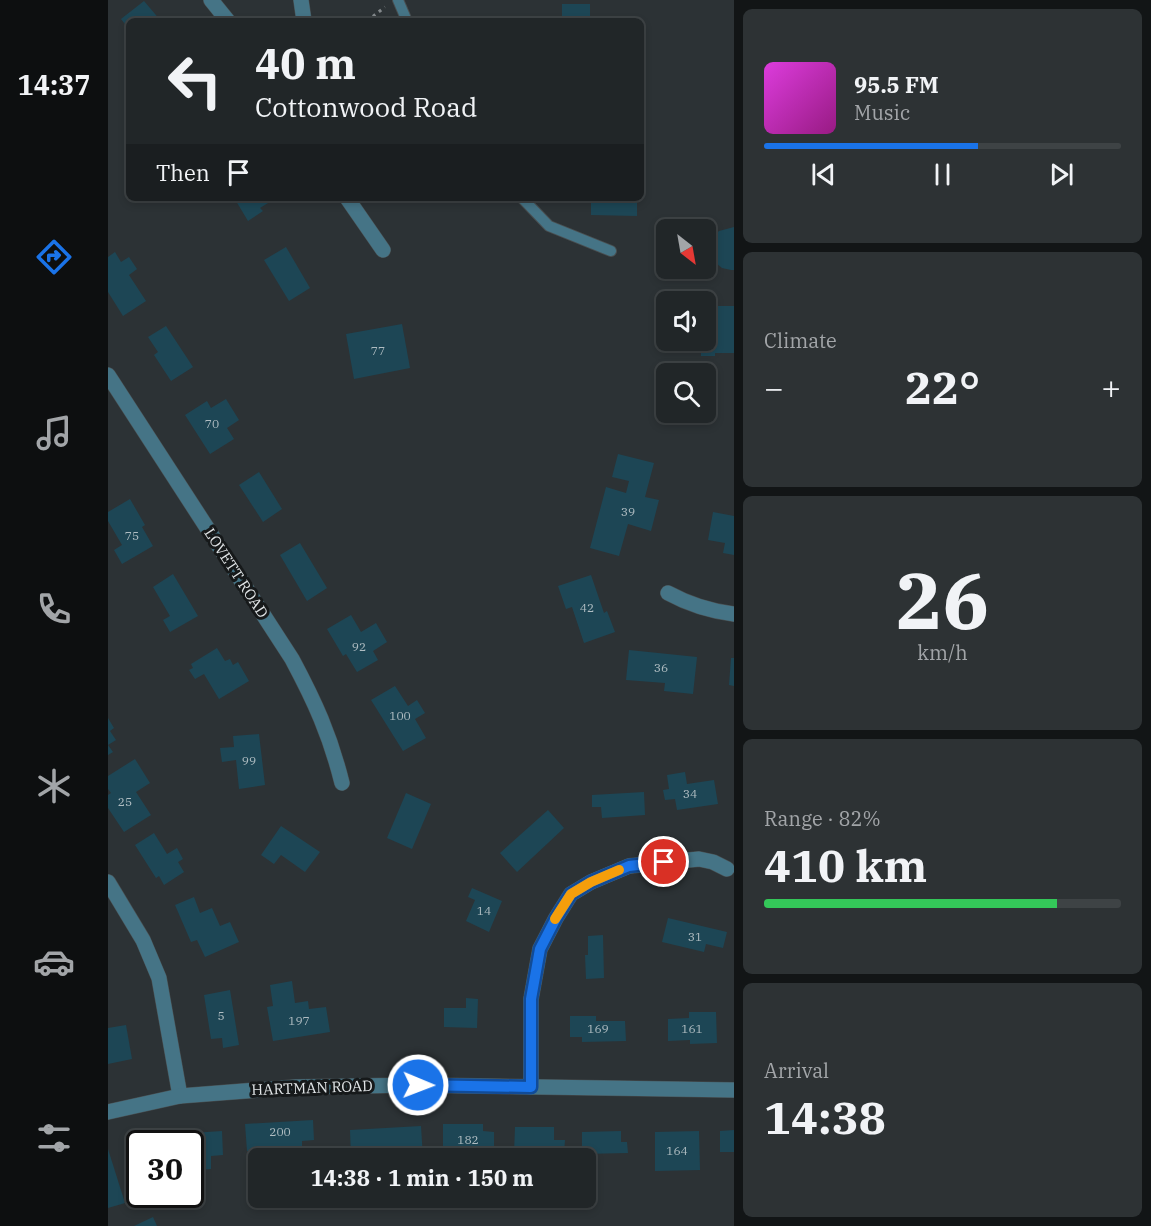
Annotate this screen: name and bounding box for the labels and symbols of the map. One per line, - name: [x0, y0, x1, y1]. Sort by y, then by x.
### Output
- north arrow: [656, 219, 716, 279]
- house number: 77: [371, 343, 385, 358]
- house number: 70: [205, 416, 219, 431]
- house number: 39: [621, 504, 635, 519]
- street label: LOVETT ROAD: [200, 524, 272, 621]
- house number: 75: [125, 528, 139, 543]
- house number: 42: [580, 600, 594, 615]
- house number: 92: [352, 639, 366, 654]
- house number: 36: [654, 660, 668, 675]
- house number: 100: [389, 708, 411, 723]
- house number: 99: [242, 753, 256, 768]
- house number: 34: [683, 786, 697, 801]
- house number: 25: [118, 794, 132, 809]
- pin: [638, 836, 689, 887]
- house number: 14: [477, 903, 491, 918]
- house number: 31: [688, 929, 702, 944]
- house number: 5: [217, 1008, 225, 1023]
- house number: 197: [288, 1013, 310, 1028]
- house number: 169: [587, 1021, 609, 1036]
- house number: 161: [681, 1021, 703, 1036]
- position arrow: [386, 1053, 450, 1117]
- street label: HARTMAN ROAD: [251, 1076, 373, 1099]
- house number: 200: [269, 1124, 291, 1139]
- speed limit sign: 30: [126, 1130, 204, 1208]
- house number: 182: [457, 1132, 479, 1147]
- house number: 164: [666, 1143, 688, 1158]

